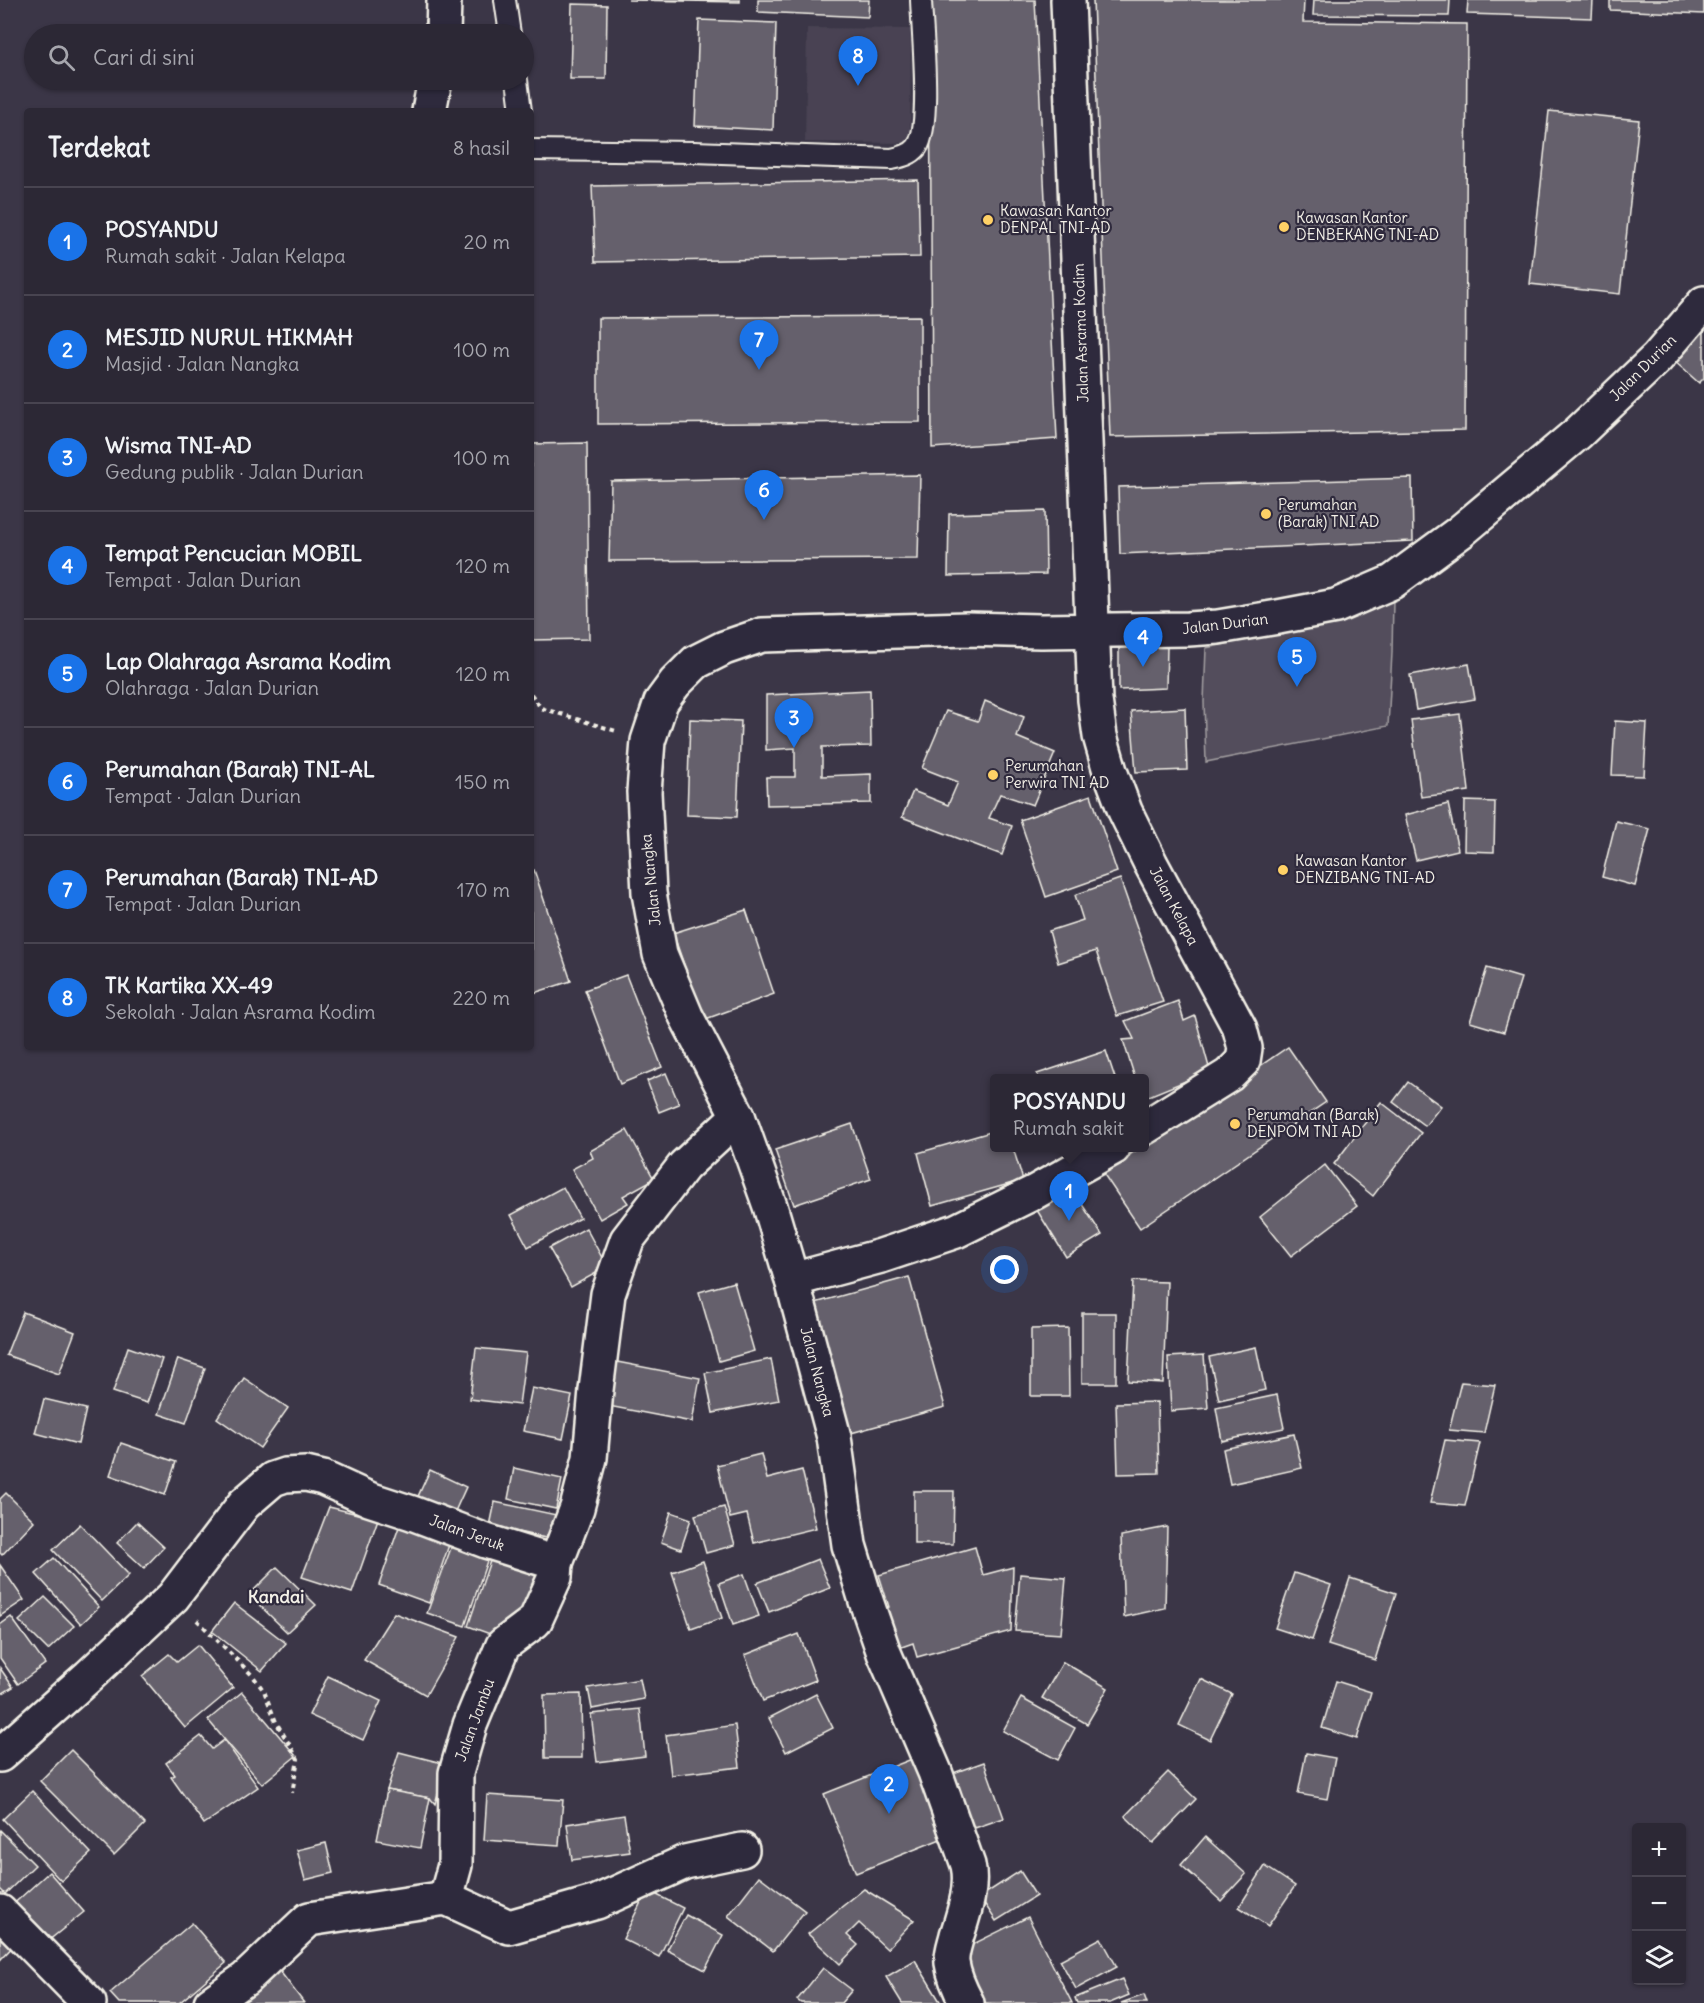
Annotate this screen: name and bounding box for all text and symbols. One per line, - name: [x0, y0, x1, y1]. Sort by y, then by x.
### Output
- search box: [24, 24, 534, 90]
- pin: 8: [838, 36, 878, 86]
- icon: search: [45, 41, 78, 74]
- text: Cari di sini: [93, 43, 195, 71]
- text: Terdekat: [48, 131, 150, 164]
- text: 8 hasil: [453, 135, 510, 160]
- place label: Kawasan Kantor DENPAL TNI-AD: [1000, 201, 1112, 237]
- place label: Kawasan Kantor DENBEKANG TNI-AD: [1296, 208, 1439, 244]
- marker: Kawasan Kantor DENPAL TNI-AD: [981, 213, 995, 227]
- text: POSYANDU: [105, 215, 219, 243]
- marker: Kawasan Kantor DENBEKANG TNI-AD: [1277, 220, 1291, 234]
- text: 1: [64, 229, 71, 254]
- text: 20 m: [464, 229, 510, 254]
- text: Rumah sakit · Jalan Kelapa: [105, 243, 346, 268]
- street label: Jalan Asrama Kodim: [1069, 263, 1092, 403]
- pin: 7: [740, 320, 778, 370]
- text: MESJID NURUL HIKMAH: [105, 323, 353, 351]
- street label: Jalan Durian: [1605, 330, 1680, 405]
- text: 2: [62, 337, 73, 362]
- text: 100 m: [453, 337, 510, 362]
- text: Masjid · Jalan Nangka: [105, 351, 299, 376]
- text: Wisma TNI-AD: [105, 431, 252, 459]
- text: 3: [62, 445, 73, 470]
- text: 100 m: [453, 445, 510, 470]
- text: Gedung publik · Jalan Durian: [105, 459, 364, 484]
- pin: 6: [744, 470, 783, 520]
- place label: Perumahan (Barak) TNI AD: [1278, 495, 1379, 531]
- marker: Perumahan (Barak) TNI AD: [1259, 507, 1273, 521]
- text: Tempat Pencucian MOBIL: [105, 539, 362, 567]
- text: 4: [62, 553, 73, 578]
- text: 120 m: [456, 553, 510, 578]
- text: Tempat · Jalan Durian: [105, 567, 301, 592]
- street label: Jalan Durian: [1181, 609, 1269, 638]
- pin: 4: [1124, 618, 1162, 667]
- pin: 5: [1278, 638, 1316, 687]
- text: Lap Olahraga Asrama Kodim: [105, 647, 391, 675]
- text: 5: [62, 661, 73, 686]
- text: 120 m: [456, 661, 510, 686]
- text: Olahraga · Jalan Durian: [105, 675, 319, 700]
- pin: 3: [774, 698, 814, 748]
- text: Perumahan (Barak) TNI-AL: [105, 755, 375, 783]
- place label: Perumahan Perwira TNI AD: [1005, 756, 1109, 792]
- marker: Perumahan Perwira TNI AD: [986, 768, 1000, 782]
- text: 6: [62, 769, 73, 794]
- text: 150 m: [455, 769, 510, 794]
- text: Tempat · Jalan Durian: [105, 783, 301, 808]
- street label: Jalan Nangka: [636, 833, 665, 927]
- place label: Kawasan Kantor DENZIBANG TNI-AD: [1295, 851, 1435, 887]
- text: Perumahan (Barak) TNI-AD: [105, 863, 378, 891]
- street label: Jalan Kelapa: [1146, 863, 1203, 949]
- marker: Kawasan Kantor DENZIBANG TNI-AD: [1276, 863, 1290, 877]
- text: 7: [63, 877, 72, 902]
- text: 170 m: [457, 877, 510, 902]
- text: Tempat · Jalan Durian: [105, 891, 301, 916]
- text: TK Kartika XX-49: [105, 971, 273, 999]
- text: 8: [62, 985, 73, 1010]
- text: 220 m: [453, 985, 510, 1010]
- text: Sekolah · Jalan Asrama Kodim: [105, 999, 376, 1024]
- popup: [990, 1074, 1149, 1152]
- text: POSYANDU: [1013, 1087, 1126, 1115]
- place label: Perumahan (Barak) DENPOM TNI AD: [1247, 1105, 1379, 1141]
- text: Rumah sakit: [1013, 1115, 1124, 1140]
- marker: Perumahan (Barak) DENPOM TNI AD: [1228, 1117, 1242, 1131]
- pin: 1: [1050, 1172, 1088, 1221]
- your location: [990, 1255, 1019, 1284]
- street label: Jalan Nangka: [796, 1325, 839, 1419]
- street label: Jalan Jeruk: [427, 1510, 508, 1555]
- district label: Kandai: [248, 1585, 304, 1608]
- street label: Jalan Jambu: [451, 1676, 498, 1764]
- pin: 2: [870, 1764, 908, 1814]
- map controls: [1632, 1823, 1686, 1985]
- button: +: [1632, 1823, 1686, 1877]
- button: −: [1632, 1877, 1686, 1931]
- button: layers: [1632, 1931, 1686, 1985]

